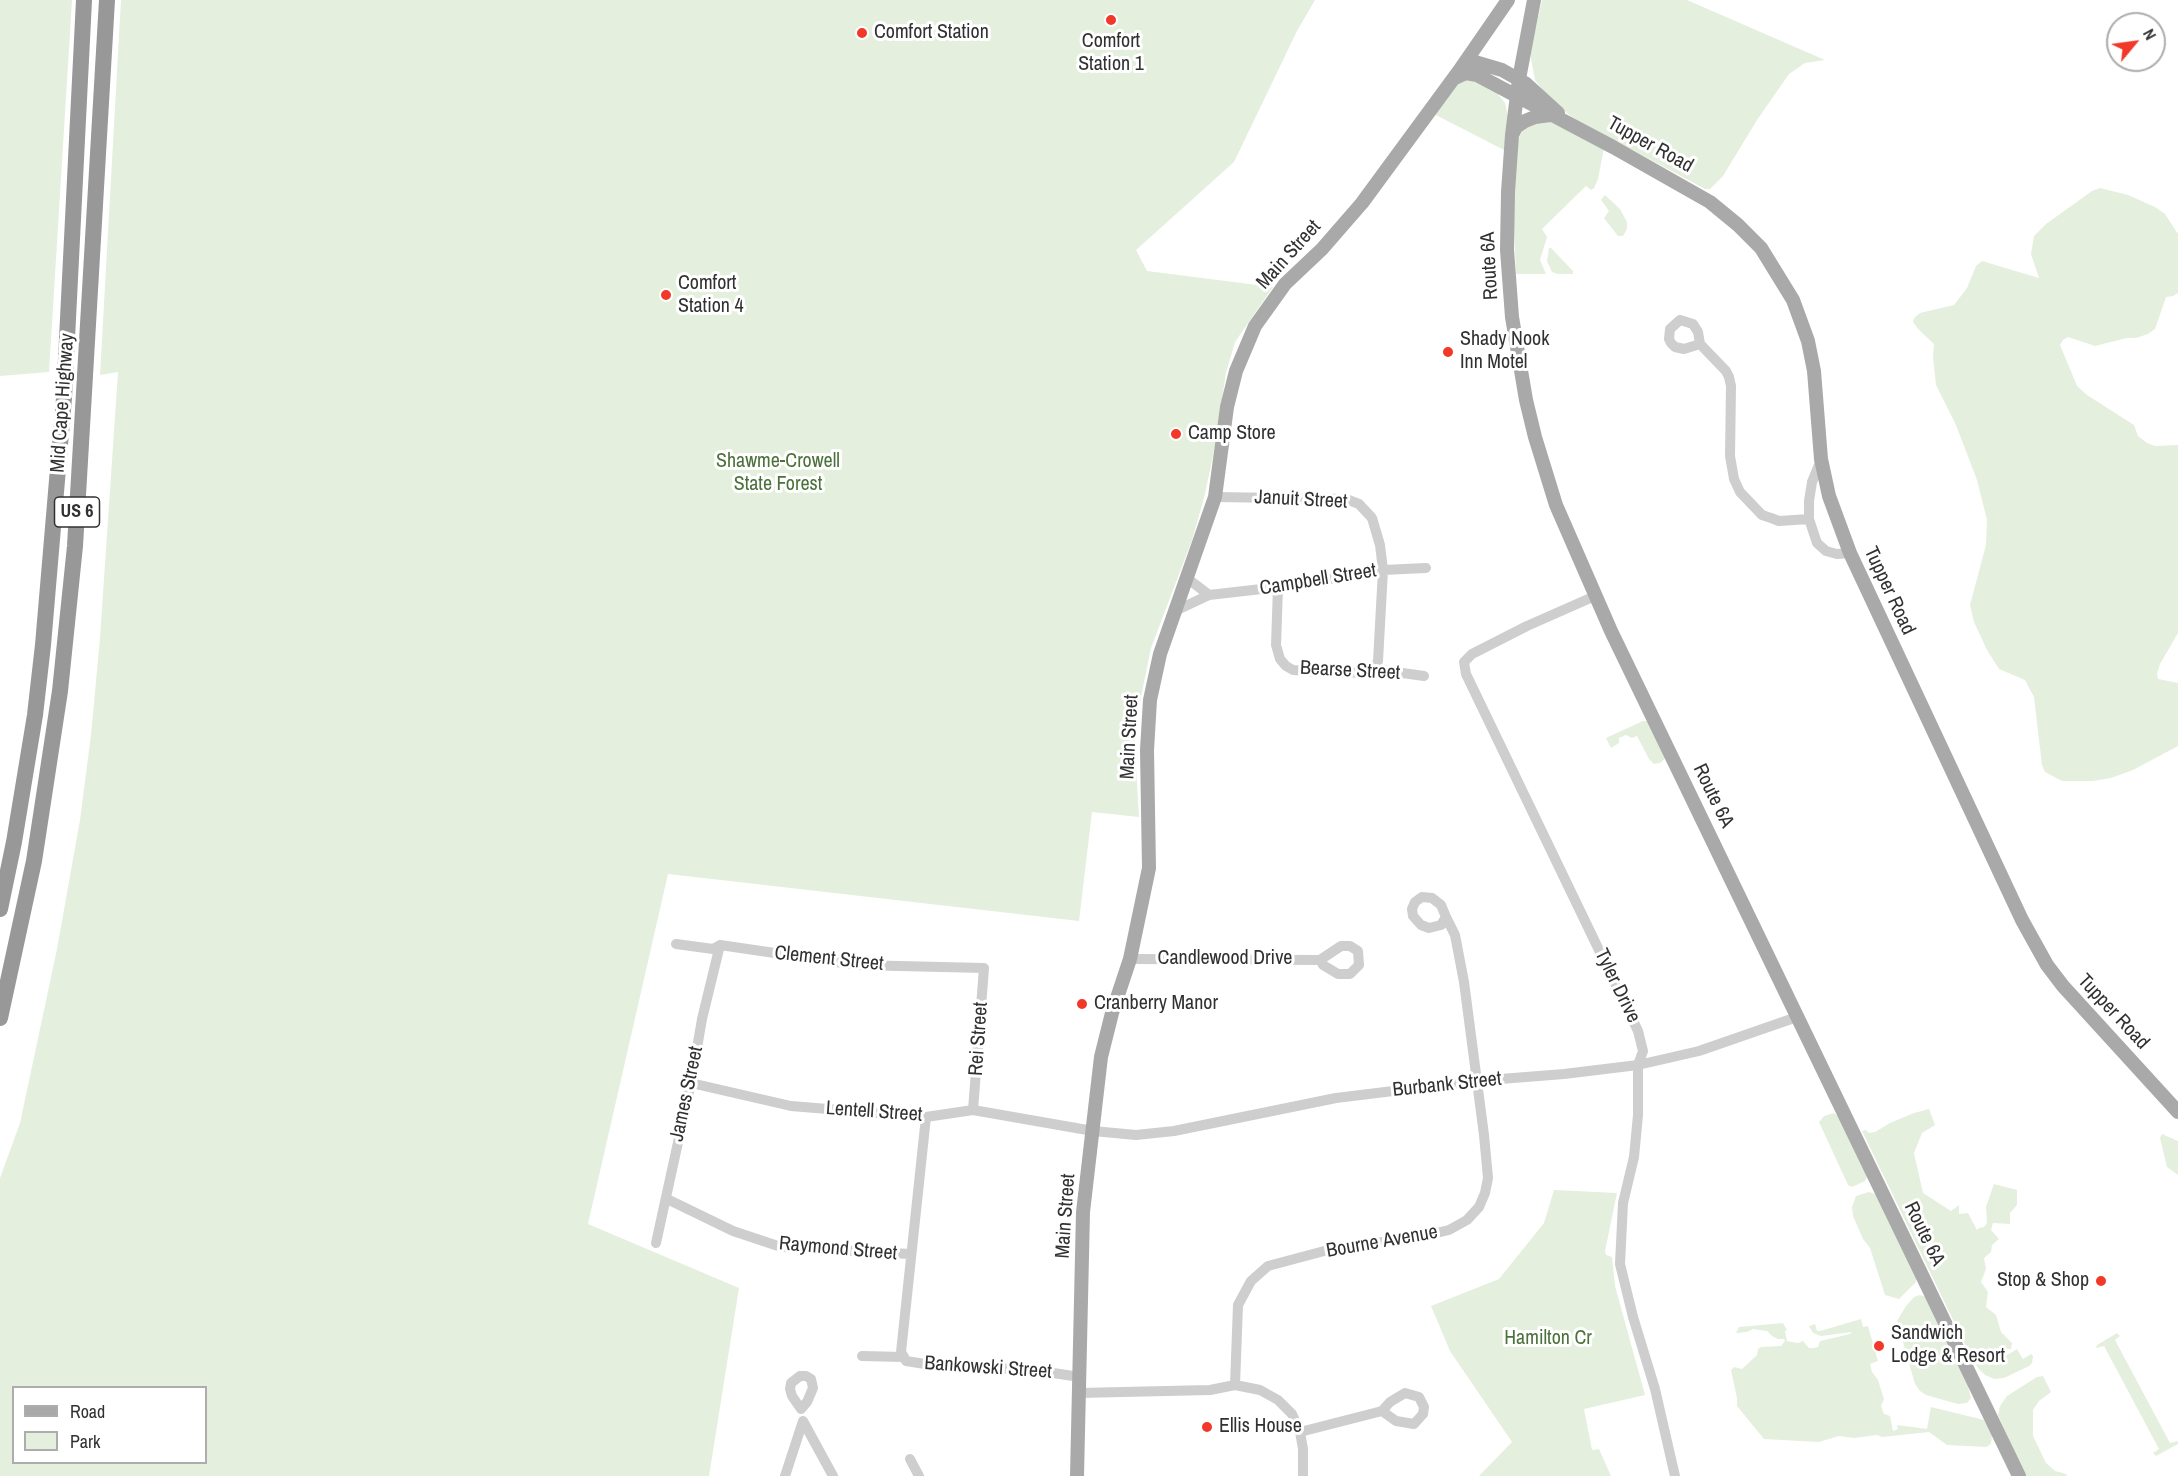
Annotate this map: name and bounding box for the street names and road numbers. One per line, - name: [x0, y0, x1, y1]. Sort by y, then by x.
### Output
- street label: Tupper Road: [1603, 112, 1697, 178]
- street label: Main Street: [1252, 215, 1326, 295]
- street label: Route 6A: [1476, 231, 1504, 301]
- street label: Mid Cape Highway: [46, 333, 80, 473]
- street label: Januit Street: [1254, 486, 1348, 514]
- road number: US 6: [54, 497, 100, 527]
- street label: Tupper Road: [1858, 543, 1920, 639]
- street label: Campbell Street: [1258, 559, 1378, 601]
- street label: Bearse Street: [1299, 656, 1401, 686]
- street label: Main Street: [1116, 694, 1144, 780]
- street label: Route 6A: [1687, 760, 1739, 832]
- street label: Clement Street: [773, 941, 885, 977]
- street label: Tyler Drive: [1589, 945, 1645, 1027]
- street label: Candlewood Drive: [1158, 947, 1292, 971]
- street label: Tupper Road: [2072, 969, 2154, 1055]
- street label: Rei Street: [964, 1001, 994, 1077]
- street label: James Street: [665, 1044, 709, 1144]
- street label: Burbank Street: [1391, 1067, 1503, 1103]
- street label: Lentell Street: [825, 1097, 923, 1127]
- street label: Main Street: [1051, 1173, 1081, 1259]
- street label: Route 6A: [1898, 1198, 1950, 1270]
- street label: Bourne Avenue: [1324, 1220, 1440, 1264]
- street label: Raymond Street: [778, 1232, 898, 1266]
- street label: Bankowski Street: [924, 1352, 1052, 1384]

